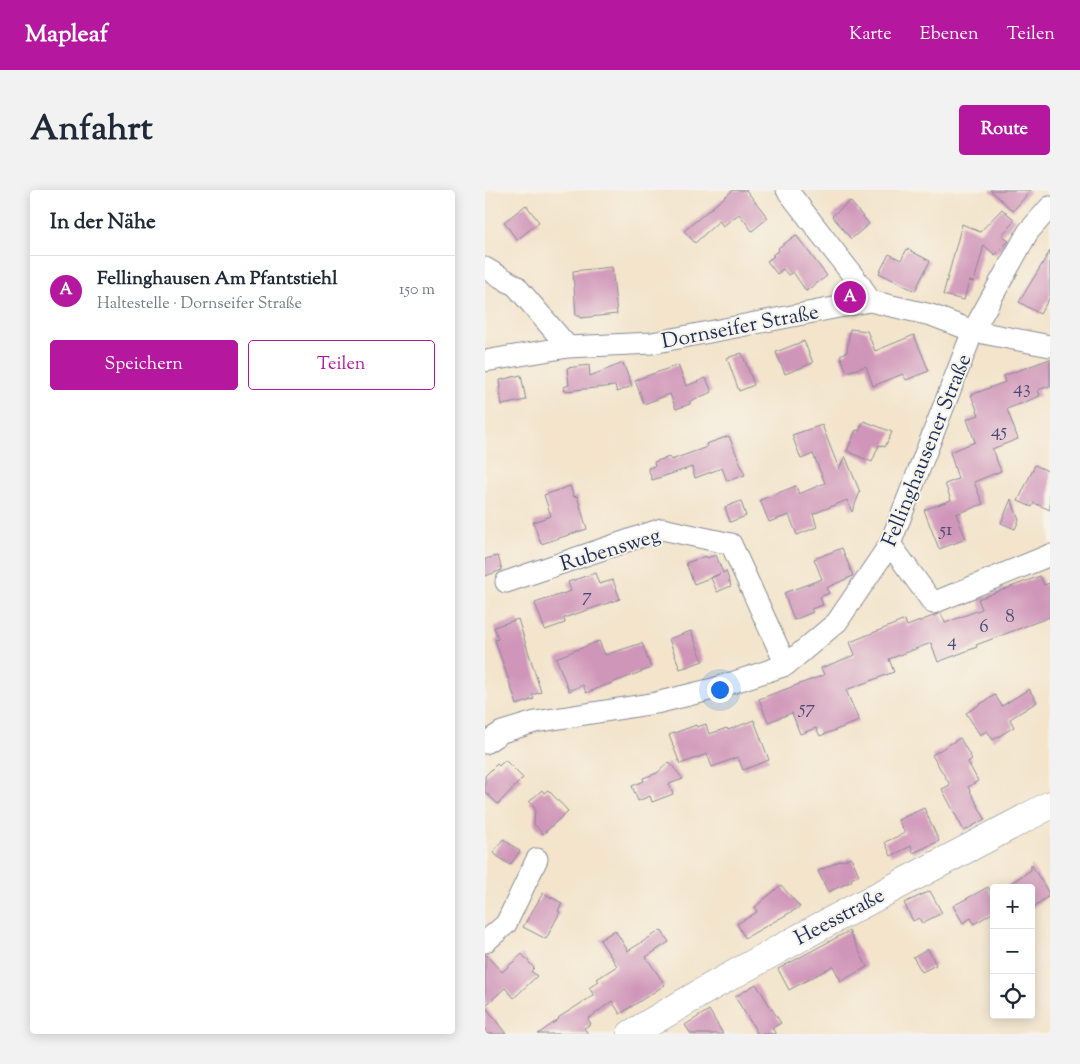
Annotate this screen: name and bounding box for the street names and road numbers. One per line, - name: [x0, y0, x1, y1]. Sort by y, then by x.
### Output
- street label: Dornseifer Straße: [659, 298, 822, 358]
- street label: Fellinghausener Straße: [875, 350, 980, 552]
- street label: Rubensweg: [557, 521, 664, 580]
- street label: Heesstraße: [790, 881, 890, 954]

